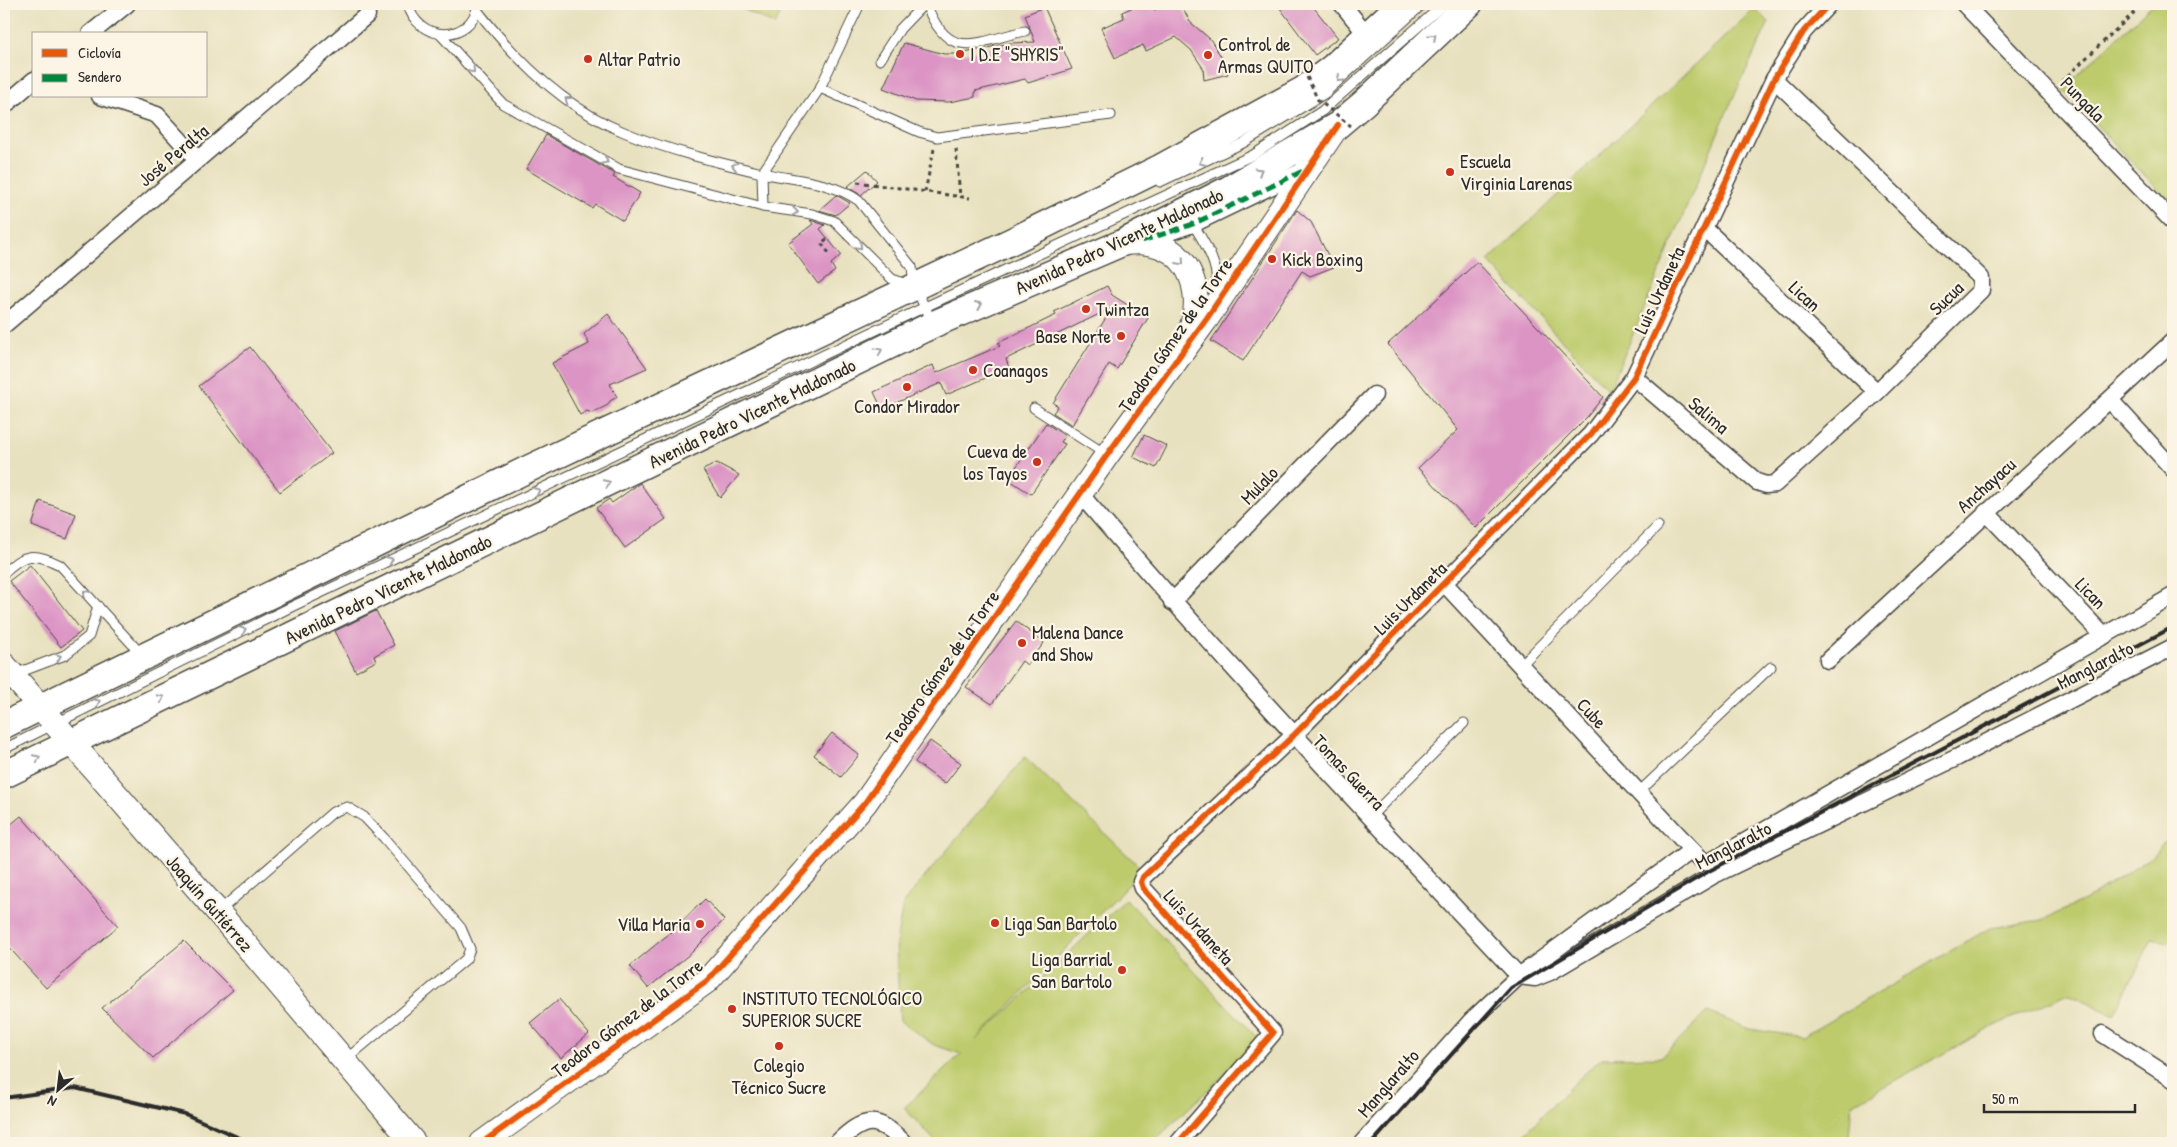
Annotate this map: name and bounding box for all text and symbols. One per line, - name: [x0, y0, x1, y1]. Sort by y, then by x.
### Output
- place label: Control de Armas QUITO: [1218, 31, 1313, 79]
- legend: [32, 32, 208, 98]
- one-way arrow: [1428, 34, 1437, 43]
- place label: I D.E "SHYRIS": [970, 41, 1064, 67]
- text: Ciclovía: [78, 42, 121, 63]
- place label: Altar Patrio: [598, 46, 681, 72]
- marker: I D.E "SHYRIS": [954, 48, 966, 60]
- marker: Control de Armas QUITO: [1202, 49, 1214, 61]
- marker: Altar Patrio: [582, 53, 594, 65]
- one-way arrow: [466, 65, 475, 74]
- text: Sendero: [78, 66, 121, 87]
- street label: Pungala: [2055, 71, 2111, 128]
- one-way arrow: [1337, 73, 1346, 82]
- one-way arrow: [565, 97, 574, 106]
- street label: José Peralta: [132, 118, 214, 192]
- place label: Escuela Virginia Larenas: [1460, 148, 1572, 196]
- one-way arrow: [600, 155, 609, 165]
- one-way arrow: [1198, 156, 1207, 167]
- one-way arrow: [731, 161, 739, 171]
- marker: Escuela Virginia Larenas: [1444, 166, 1456, 178]
- one-way arrow: [1254, 168, 1263, 178]
- street label: Avenida Pedro Vicente Maldonado: [1011, 181, 1228, 301]
- one-way arrow: [791, 206, 800, 216]
- one-way arrow: [854, 241, 863, 250]
- street label: Luis Urdaneta: [1627, 242, 1691, 338]
- place label: Kick Boxing: [1282, 246, 1363, 272]
- street label: Teodoro Gómez de la Torre: [1112, 252, 1238, 418]
- marker: Kick Boxing: [1266, 253, 1278, 265]
- one-way arrow: [1176, 257, 1185, 266]
- street label: Lican: [1783, 275, 1827, 317]
- street label: Sucua: [1923, 275, 1969, 321]
- place label: Twintza: [1096, 296, 1149, 322]
- one-way arrow: [974, 300, 983, 311]
- marker: Twintza: [1080, 303, 1092, 315]
- place label: Base Norte: [1035, 323, 1111, 349]
- marker: Base Norte: [1115, 330, 1127, 342]
- one-way arrow: [874, 347, 883, 357]
- street label: Avenida Pedro Vicente Maldonado: [644, 351, 860, 474]
- place label: Coanagos: [983, 357, 1048, 383]
- marker: Coanagos: [967, 364, 979, 376]
- marker: Condor Mirador: [901, 381, 913, 393]
- street label: Salima: [1683, 390, 1735, 440]
- place label: Condor Mirador: [854, 393, 961, 419]
- place label: Cueva de los Tayos: [963, 438, 1027, 486]
- street label: Anchayacu: [1951, 451, 2021, 518]
- marker: Cueva de los Tayos: [1031, 456, 1043, 468]
- street label: Mulalo: [1234, 460, 1284, 510]
- one-way arrow: [602, 479, 611, 489]
- one-way arrow: [532, 487, 541, 497]
- street label: Avenida Pedro Vicente Maldonado: [280, 527, 496, 650]
- street label: Luis Urdaneta: [1368, 555, 1453, 640]
- one-way arrow: [385, 556, 394, 567]
- street label: Lican: [2070, 571, 2112, 615]
- street label: Teodoro Gómez de la Torre: [879, 584, 1005, 750]
- one-way arrow: [83, 590, 92, 599]
- place label: Malena Dance and Show: [1032, 619, 1124, 667]
- one-way arrow: [238, 626, 247, 636]
- street label: Manglaralto: [2052, 635, 2138, 695]
- marker: Malena Dance and Show: [1016, 637, 1028, 649]
- one-way arrow: [53, 653, 61, 663]
- street label: Cube: [1571, 692, 1613, 734]
- one-way arrow: [156, 694, 165, 704]
- one-way arrow: [92, 698, 101, 708]
- street label: Tomas Guerra: [1307, 728, 1391, 816]
- one-way arrow: [32, 754, 41, 765]
- street label: Manglaralto: [1690, 815, 1776, 875]
- street label: Joaquín Gutiérrez: [160, 849, 260, 957]
- street label: Luis Urdaneta: [1158, 884, 1240, 971]
- place label: Liga San Bartolo: [1005, 910, 1117, 936]
- place label: Villa Maria: [617, 911, 691, 937]
- marker: Liga San Bartolo: [989, 917, 1001, 929]
- marker: Villa Maria: [694, 918, 706, 930]
- place label: Liga Barrial San Bartolo: [1032, 946, 1113, 994]
- street label: Teodoro Gómez de la Torre: [546, 952, 708, 1084]
- marker: Liga Barrial San Bartolo: [1116, 964, 1128, 976]
- place label: INSTITUTO TECNOLÓGICO SUPERIOR SUCRE: [742, 985, 922, 1033]
- marker: INSTITUTO TECNOLÓGICO SUPERIOR SUCRE: [726, 1003, 738, 1015]
- marker: Colegio Técnico Sucre: [773, 1040, 785, 1052]
- street label: Manglaralto: [1351, 1043, 1425, 1123]
- place label: Colegio Técnico Sucre: [732, 1052, 827, 1100]
- north arrow: [32, 1064, 82, 1114]
- scale bar: [1984, 1082, 2136, 1114]
- text: 50 m: [1992, 1088, 2019, 1109]
- text: N: [43, 1092, 59, 1112]

